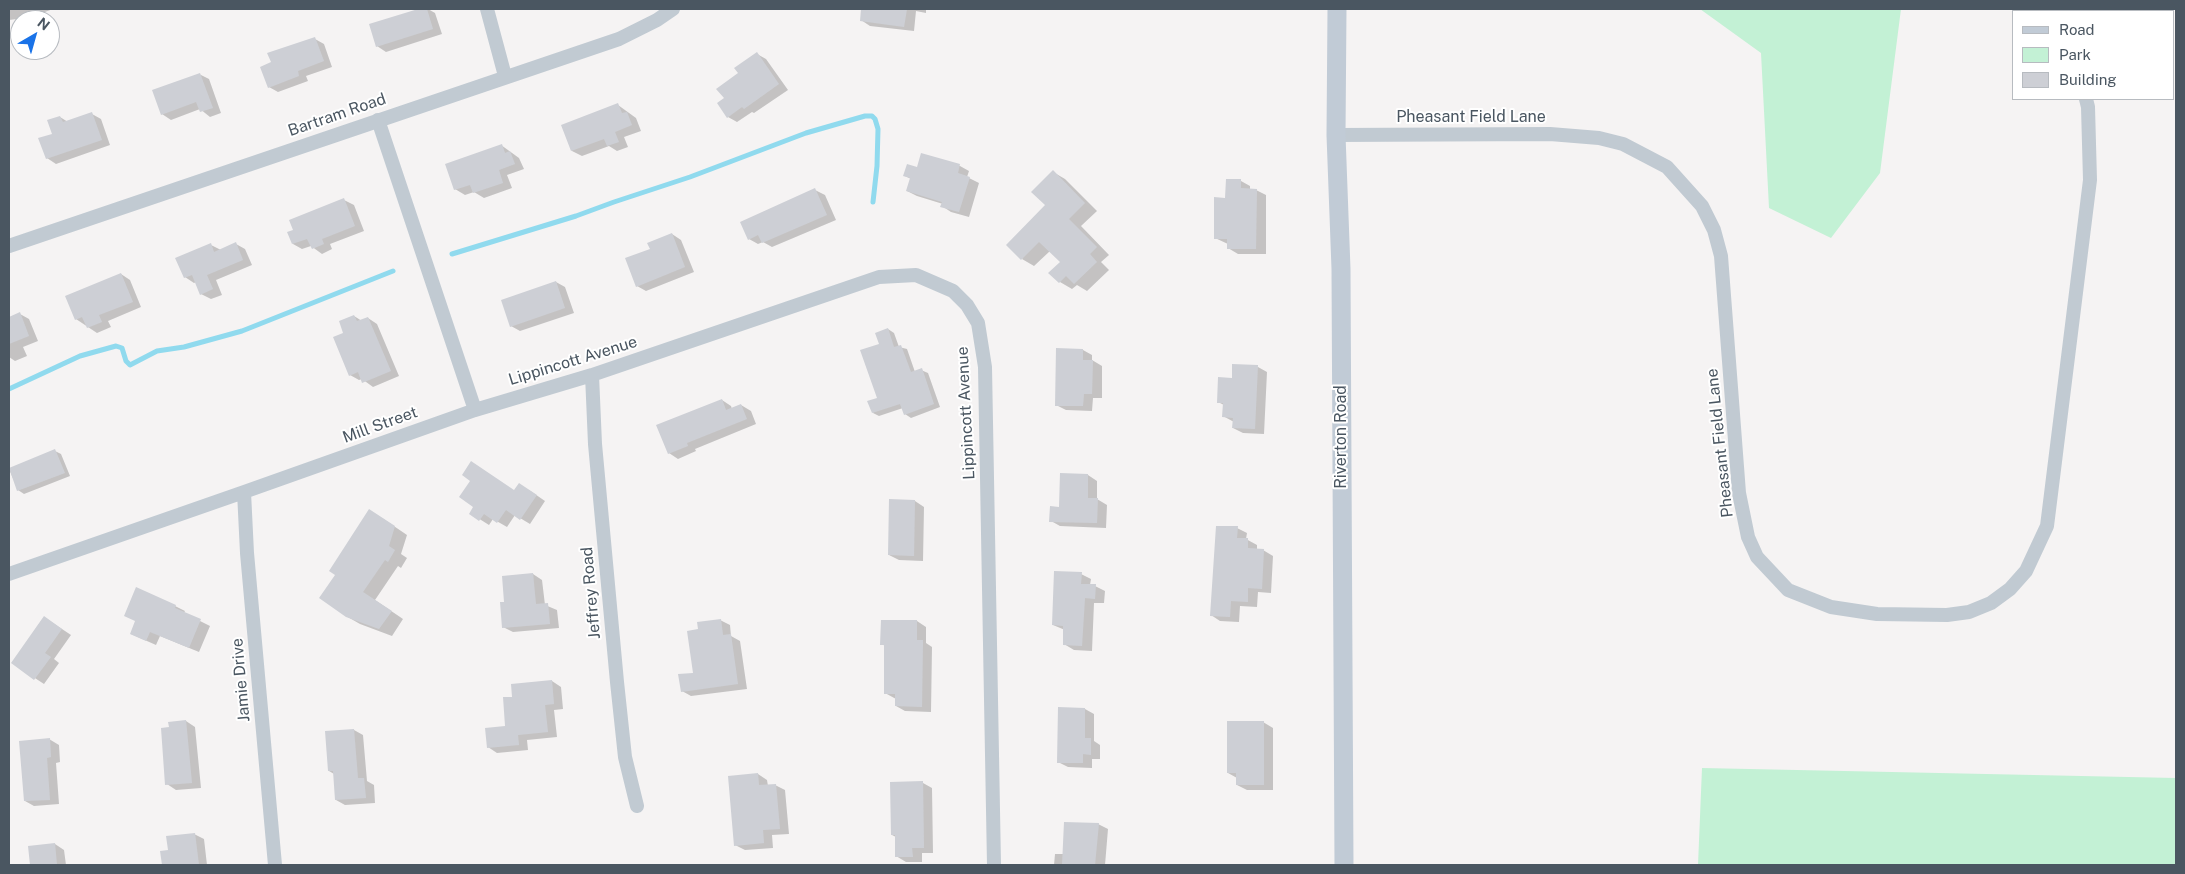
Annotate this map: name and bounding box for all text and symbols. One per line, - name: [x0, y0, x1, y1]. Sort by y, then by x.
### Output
- north arrow: [10, 10, 60, 60]
- legend: [2012, 10, 2175, 100]
- text: N: [34, 14, 53, 34]
- text: Road: [2059, 21, 2095, 38]
- text: Park: [2059, 46, 2091, 63]
- text: Building: [2059, 71, 2117, 88]
- street label: Bartram Road: [286, 89, 388, 141]
- street label: Pheasant Field Lane: [1396, 107, 1546, 127]
- street label: Lippincott Avenue: [506, 332, 640, 390]
- street label: Lippincott Avenue: [953, 346, 979, 480]
- street label: Pheasant Field Lane: [1703, 368, 1737, 518]
- street label: Riverton Road: [1331, 385, 1351, 489]
- street label: Mill Street: [340, 403, 420, 447]
- street label: Jeffrey Road: [577, 546, 605, 640]
- street label: Jamie Drive: [228, 637, 254, 723]

